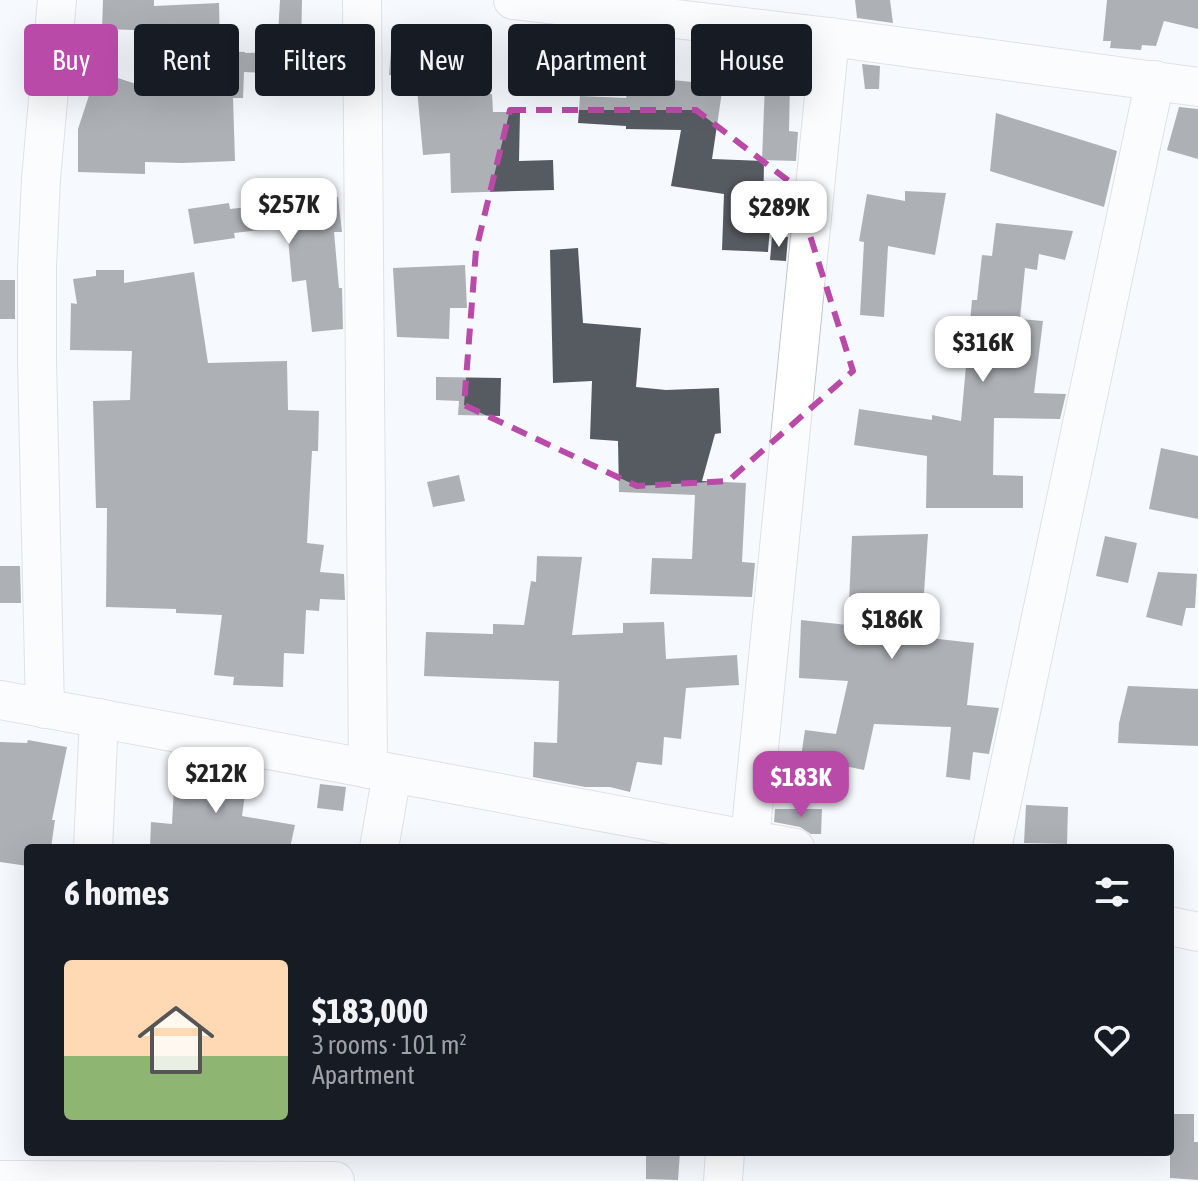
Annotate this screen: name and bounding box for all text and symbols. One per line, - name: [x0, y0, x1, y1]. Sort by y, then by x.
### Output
- chip: Buy: [24, 24, 118, 96]
- chip: Rent: [134, 24, 239, 96]
- chip: Filters: [255, 24, 375, 96]
- chip: New: [391, 24, 492, 96]
- chip: Apartment: [508, 24, 675, 96]
- chip: House: [691, 24, 812, 96]
- pin: $257K: [233, 178, 345, 246]
- pin: $289K: [723, 181, 835, 249]
- text: $257K: [259, 189, 319, 219]
- text: $289K: [749, 192, 809, 222]
- pin: $316K: [927, 316, 1039, 384]
- text: $316K: [953, 327, 1013, 357]
- pin: $186K: [836, 593, 948, 661]
- text: $186K: [862, 604, 922, 634]
- pin: $212K: [160, 747, 272, 815]
- pin: $183K: [745, 751, 857, 819]
- text: $212K: [186, 758, 246, 788]
- text: $183K: [771, 762, 831, 792]
- icon: filters: [1090, 870, 1134, 914]
- text: 6 homes: [64, 873, 169, 912]
- text: $183,000: [312, 991, 428, 1030]
- icon: home: [128, 992, 224, 1088]
- icon: heart: [1090, 1018, 1134, 1062]
- text: 3 rooms · 101 m²: [312, 1030, 467, 1060]
- text: Apartment: [312, 1060, 415, 1090]

